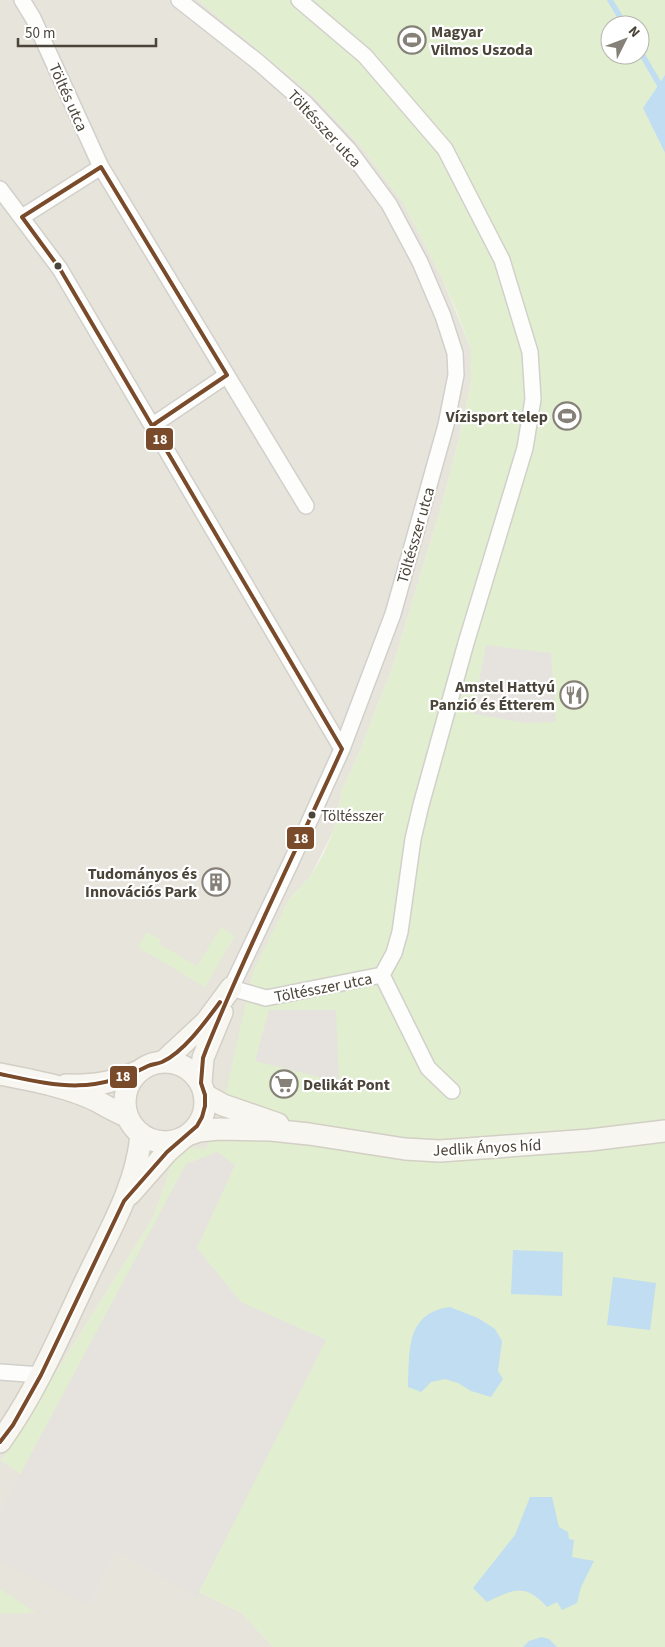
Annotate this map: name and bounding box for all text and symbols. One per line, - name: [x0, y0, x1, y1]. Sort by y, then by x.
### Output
- scale bar: [18, 15, 155, 47]
- north arrow: [600, 15, 650, 65]
- place label: Magyar Vilmos Uszoda: [430, 21, 533, 61]
- text: N: [623, 22, 644, 42]
- text: 50 m: [25, 23, 55, 44]
- sports icon: Magyar Vilmos Uszoda: [397, 25, 427, 55]
- street label: Töltés utca: [43, 60, 93, 135]
- street label: Töltésszer utca: [282, 85, 366, 172]
- unlabelled marker: [53, 261, 63, 271]
- sports icon: Vízisport telep: [552, 401, 582, 431]
- place label: Vízisport telep: [445, 406, 548, 428]
- line badge: 18: [145, 427, 174, 451]
- text: 18: [153, 430, 167, 450]
- street label: Töltésszer utca: [392, 485, 440, 586]
- place label: Amstel Hattyú Panzió és Étterem: [430, 676, 555, 716]
- restaurant icon: Amstel Hattyú Panzió és Étterem: [559, 680, 589, 710]
- place label: Töltésszer: [321, 806, 385, 827]
- marker: Töltésszer: [307, 810, 317, 820]
- line badge: 18: [286, 826, 315, 850]
- text: 18: [294, 829, 308, 849]
- place label: Tudományos és Innovációs Park: [85, 863, 197, 903]
- building icon: Tudományos és Innovációs Park: [201, 867, 231, 897]
- street label: Töltésszer utca: [272, 968, 374, 1008]
- line badge: 18: [109, 1065, 138, 1089]
- text: 18: [116, 1067, 130, 1087]
- supermarket icon: Delikát Pont: [269, 1069, 299, 1099]
- place label: Delikát Pont: [303, 1074, 390, 1096]
- street label: Jedlik Ányos híd: [432, 1134, 542, 1162]

